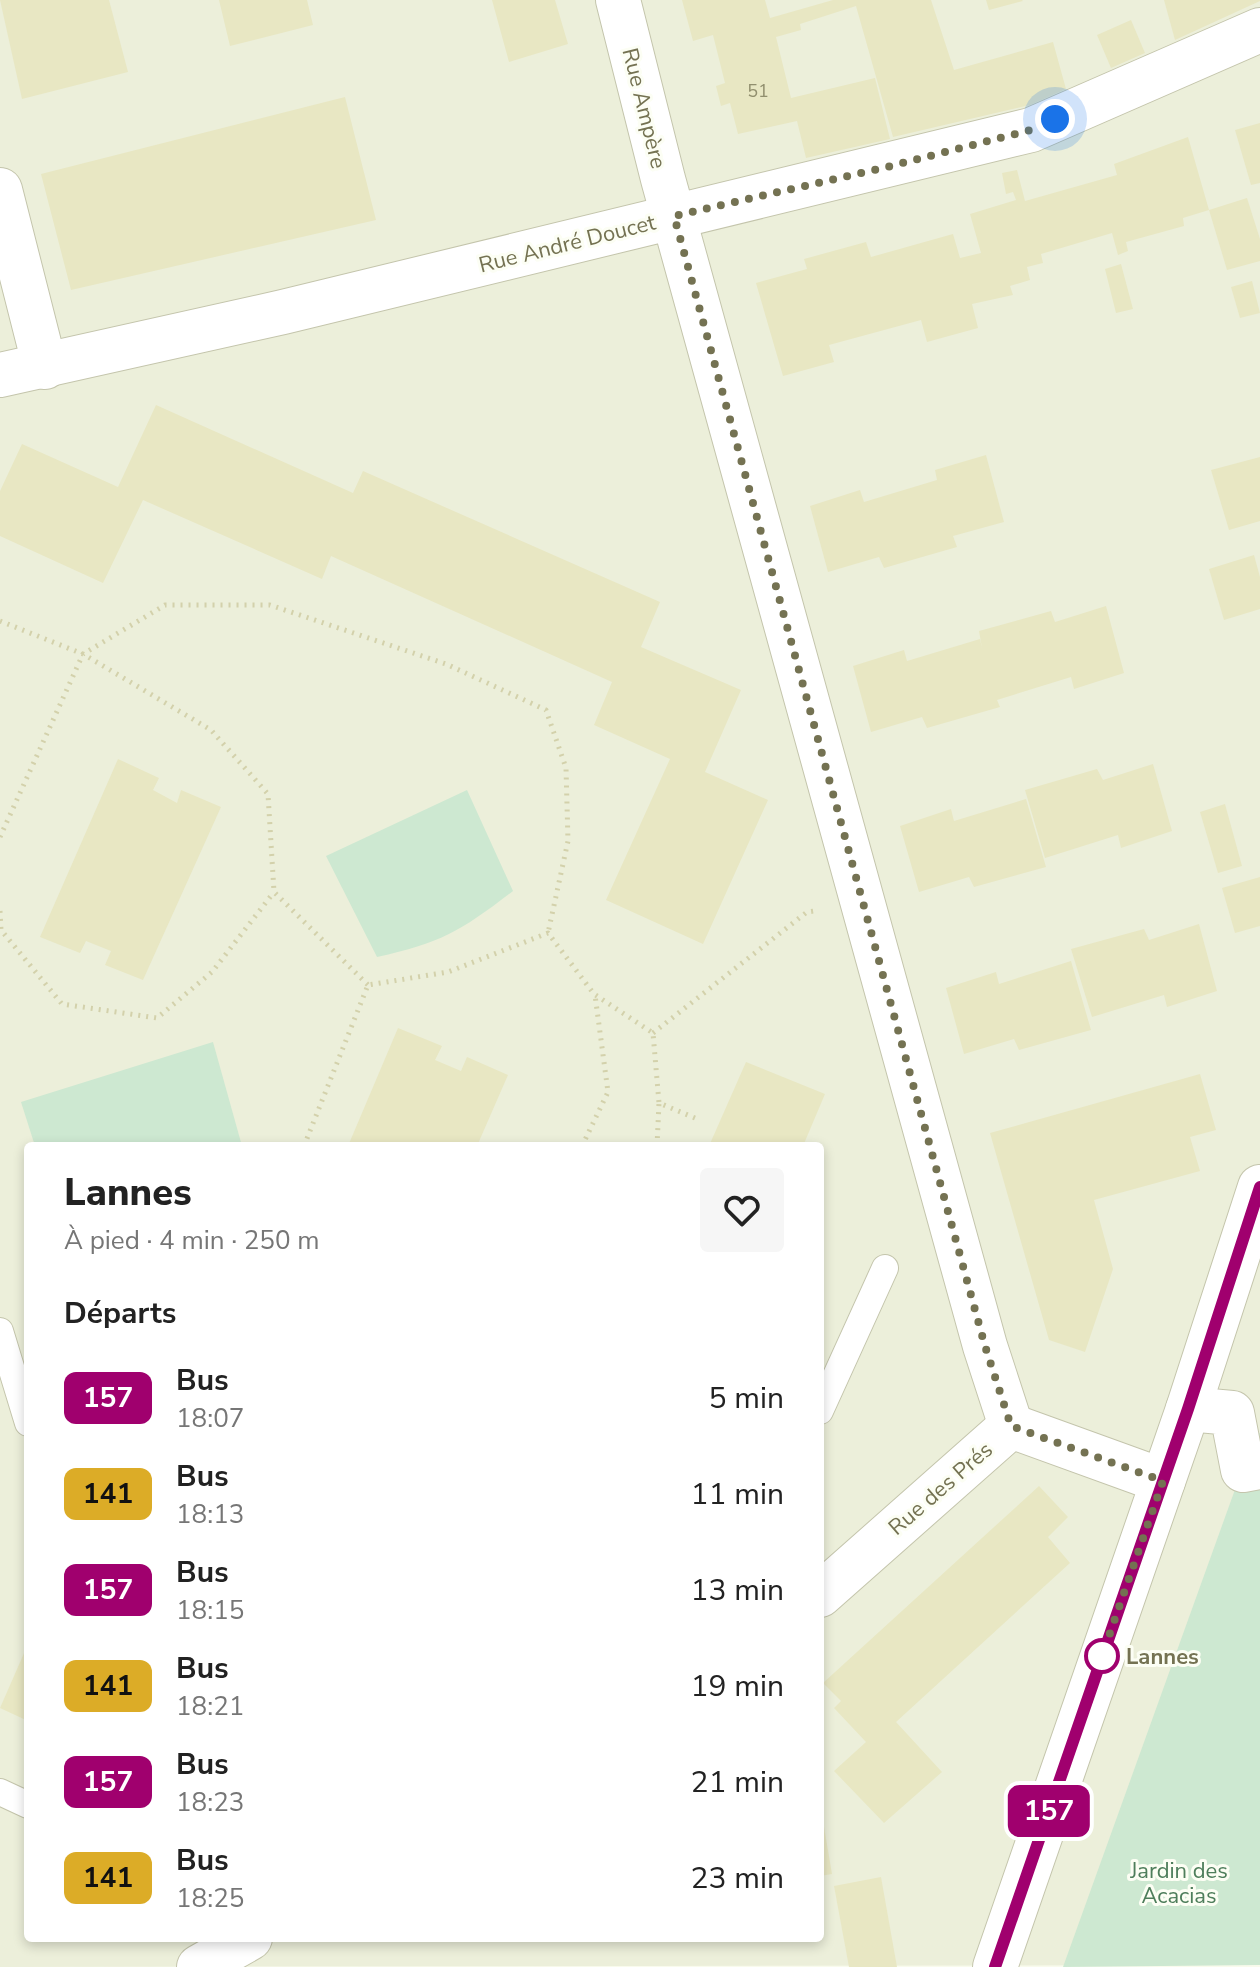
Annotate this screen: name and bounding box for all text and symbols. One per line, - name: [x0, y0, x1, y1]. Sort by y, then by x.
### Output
- street label: Rue Ampère: [615, 45, 673, 172]
- house number: 51: [747, 79, 769, 103]
- your location: [1035, 99, 1075, 139]
- street label: Rue André Doucet: [476, 207, 659, 280]
- text: Lannes: [64, 1167, 192, 1218]
- button: heart: [700, 1168, 784, 1252]
- text: À pied · 4 min · 250 m: [64, 1223, 319, 1258]
- text: Départs: [64, 1293, 176, 1334]
- text: Bus: [176, 1360, 229, 1401]
- text: 5 min: [709, 1378, 784, 1419]
- text: 157: [83, 1379, 133, 1417]
- text: 18:07: [176, 1401, 244, 1436]
- street label: Rue des Prés: [882, 1435, 999, 1542]
- text: Bus: [176, 1456, 229, 1497]
- text: 11 min: [691, 1474, 784, 1515]
- text: 141: [83, 1475, 133, 1513]
- text: 18:13: [176, 1497, 244, 1532]
- text: Bus: [176, 1552, 229, 1593]
- text: 13 min: [691, 1570, 784, 1611]
- text: 157: [83, 1571, 133, 1609]
- text: 18:15: [176, 1593, 244, 1628]
- marker: Lannes: [1085, 1639, 1119, 1673]
- place label: Lannes: [1126, 1642, 1199, 1672]
- text: Bus: [176, 1648, 229, 1689]
- text: 19 min: [691, 1666, 784, 1707]
- text: 141: [83, 1667, 133, 1705]
- text: 18:21: [176, 1689, 244, 1724]
- text: Bus: [176, 1744, 229, 1785]
- text: 21 min: [691, 1762, 784, 1803]
- text: 157: [83, 1763, 133, 1801]
- text: 18:23: [176, 1785, 244, 1820]
- line badge: 157: [1003, 1785, 1095, 1837]
- text: 157: [1024, 1792, 1074, 1830]
- text: Bus: [176, 1840, 229, 1881]
- park label: Jardin des Acacias: [1129, 1856, 1228, 1911]
- text: 23 min: [691, 1858, 784, 1899]
- text: 141: [83, 1859, 133, 1897]
- text: 18:25: [176, 1881, 244, 1916]

